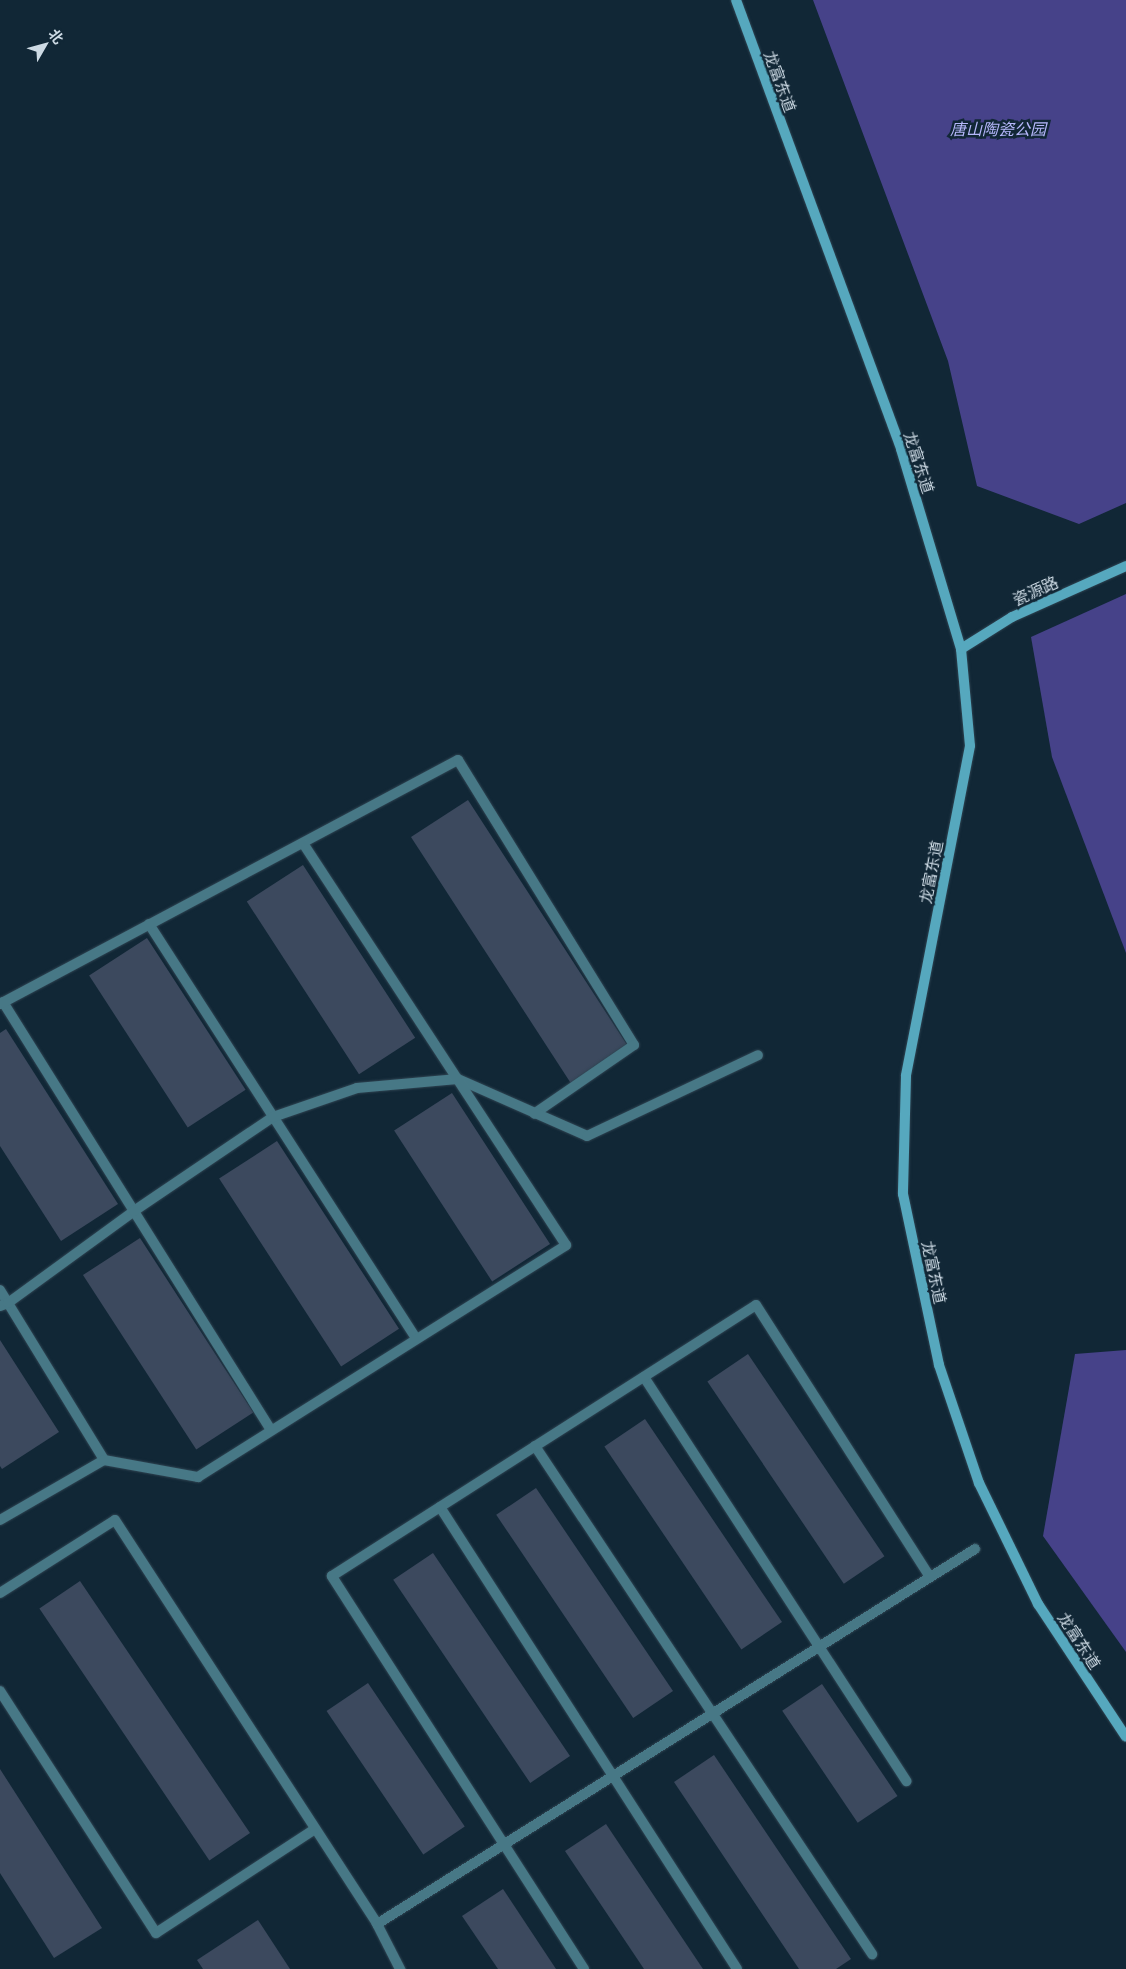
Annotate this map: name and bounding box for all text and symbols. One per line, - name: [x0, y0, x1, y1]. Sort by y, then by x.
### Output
- north arrow: [20, 20, 70, 70]
- text: 北: [45, 24, 69, 47]
- street label: 龙富东道: [761, 48, 801, 114]
- park label: 唐山陶瓷公园: [950, 118, 1046, 138]
- street label: 龙富东道: [901, 429, 939, 495]
- street label: 瓷源路: [1009, 571, 1061, 609]
- street label: 龙富东道: [914, 839, 946, 905]
- street label: 龙富东道: [919, 1239, 951, 1305]
- street label: 龙富东道: [1055, 1608, 1105, 1672]

